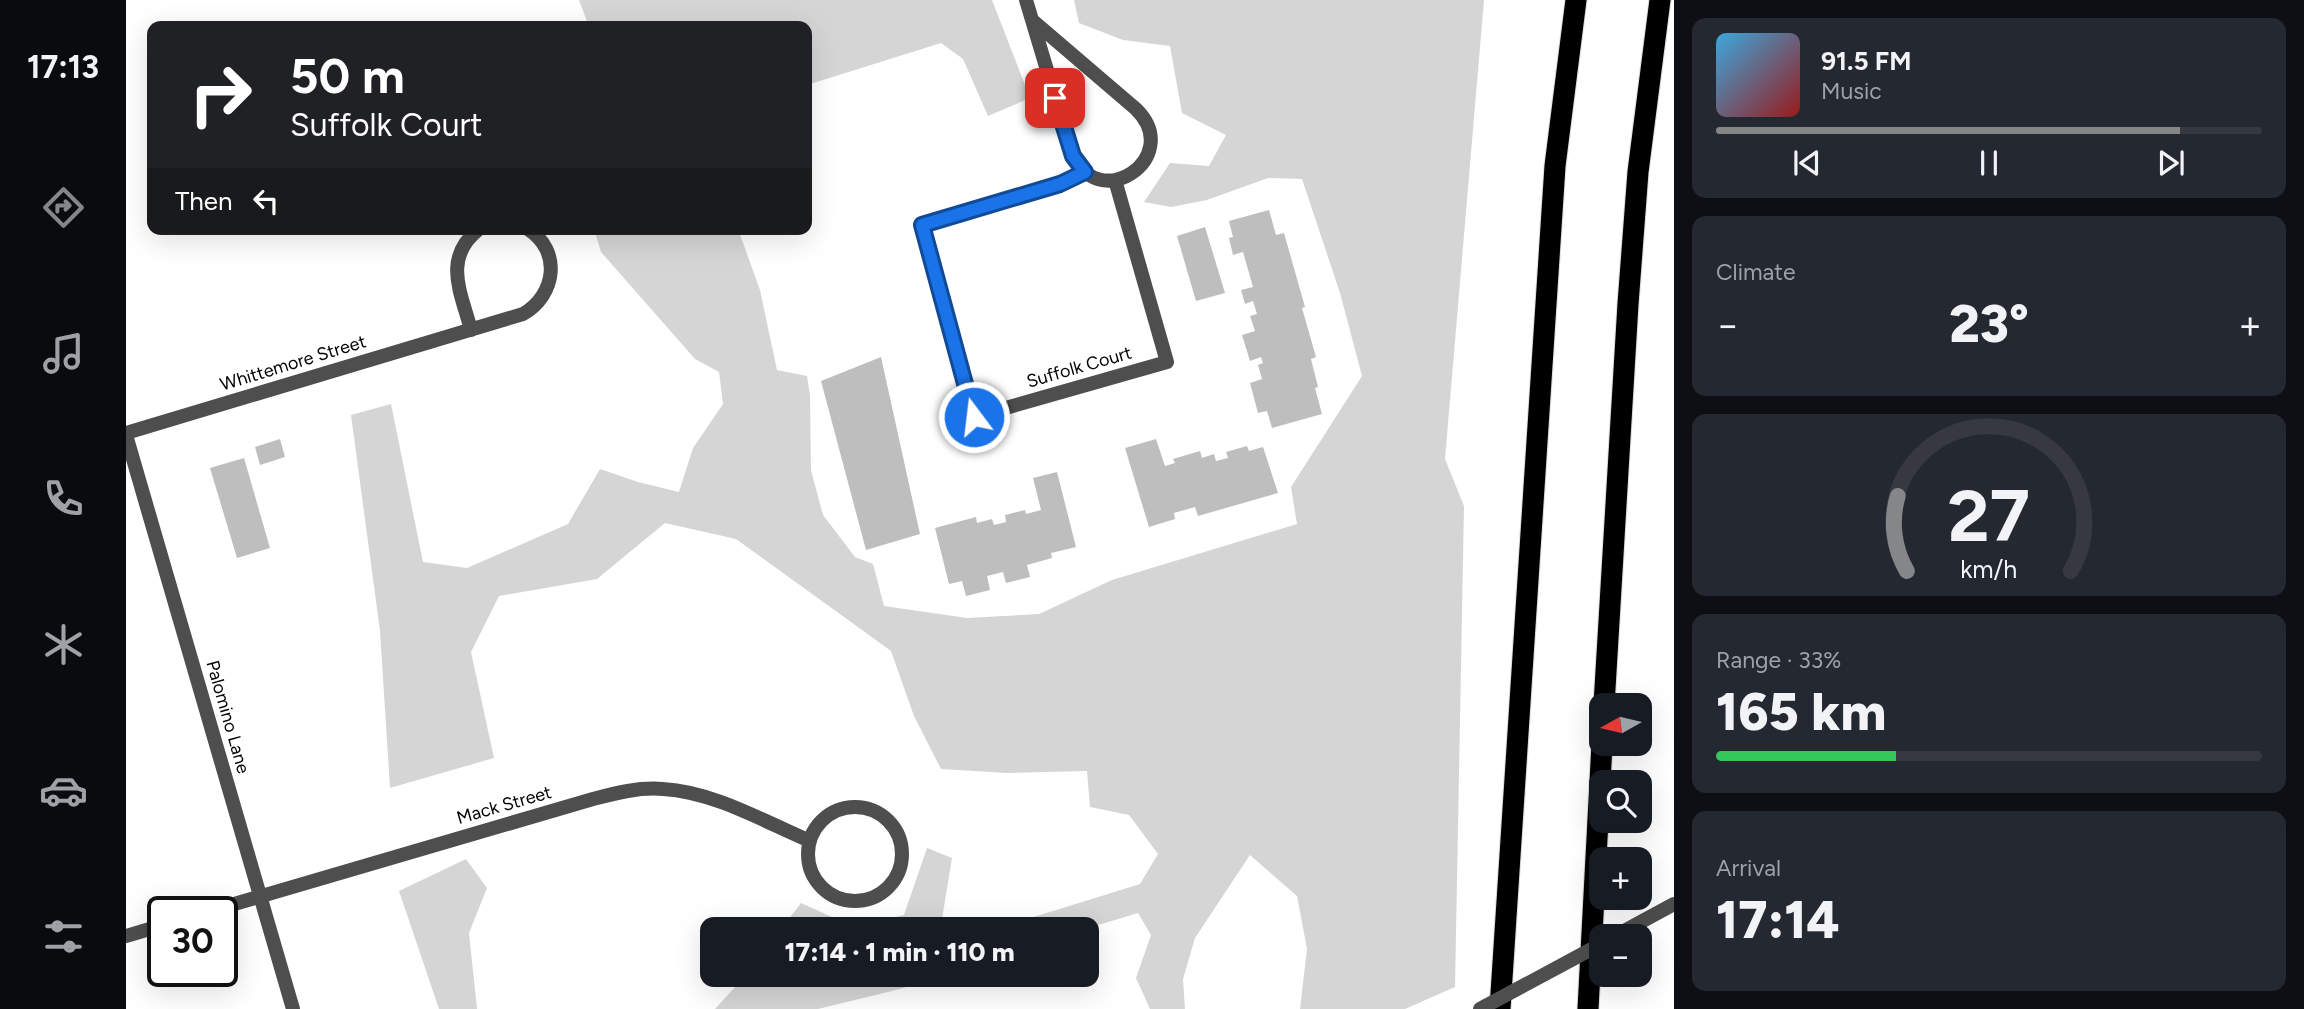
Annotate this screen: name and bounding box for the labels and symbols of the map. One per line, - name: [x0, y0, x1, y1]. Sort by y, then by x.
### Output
- pin: [1025, 68, 1085, 128]
- street label: Whittemore Street: [217, 330, 369, 396]
- street label: Suffolk Court: [1024, 341, 1134, 392]
- position arrow: [937, 380, 1011, 454]
- street label: Palomino Lane: [201, 658, 255, 776]
- north arrow: [1589, 693, 1652, 756]
- street label: Mack Street: [454, 781, 554, 829]
- speed limit sign: 30: [147, 896, 238, 987]

